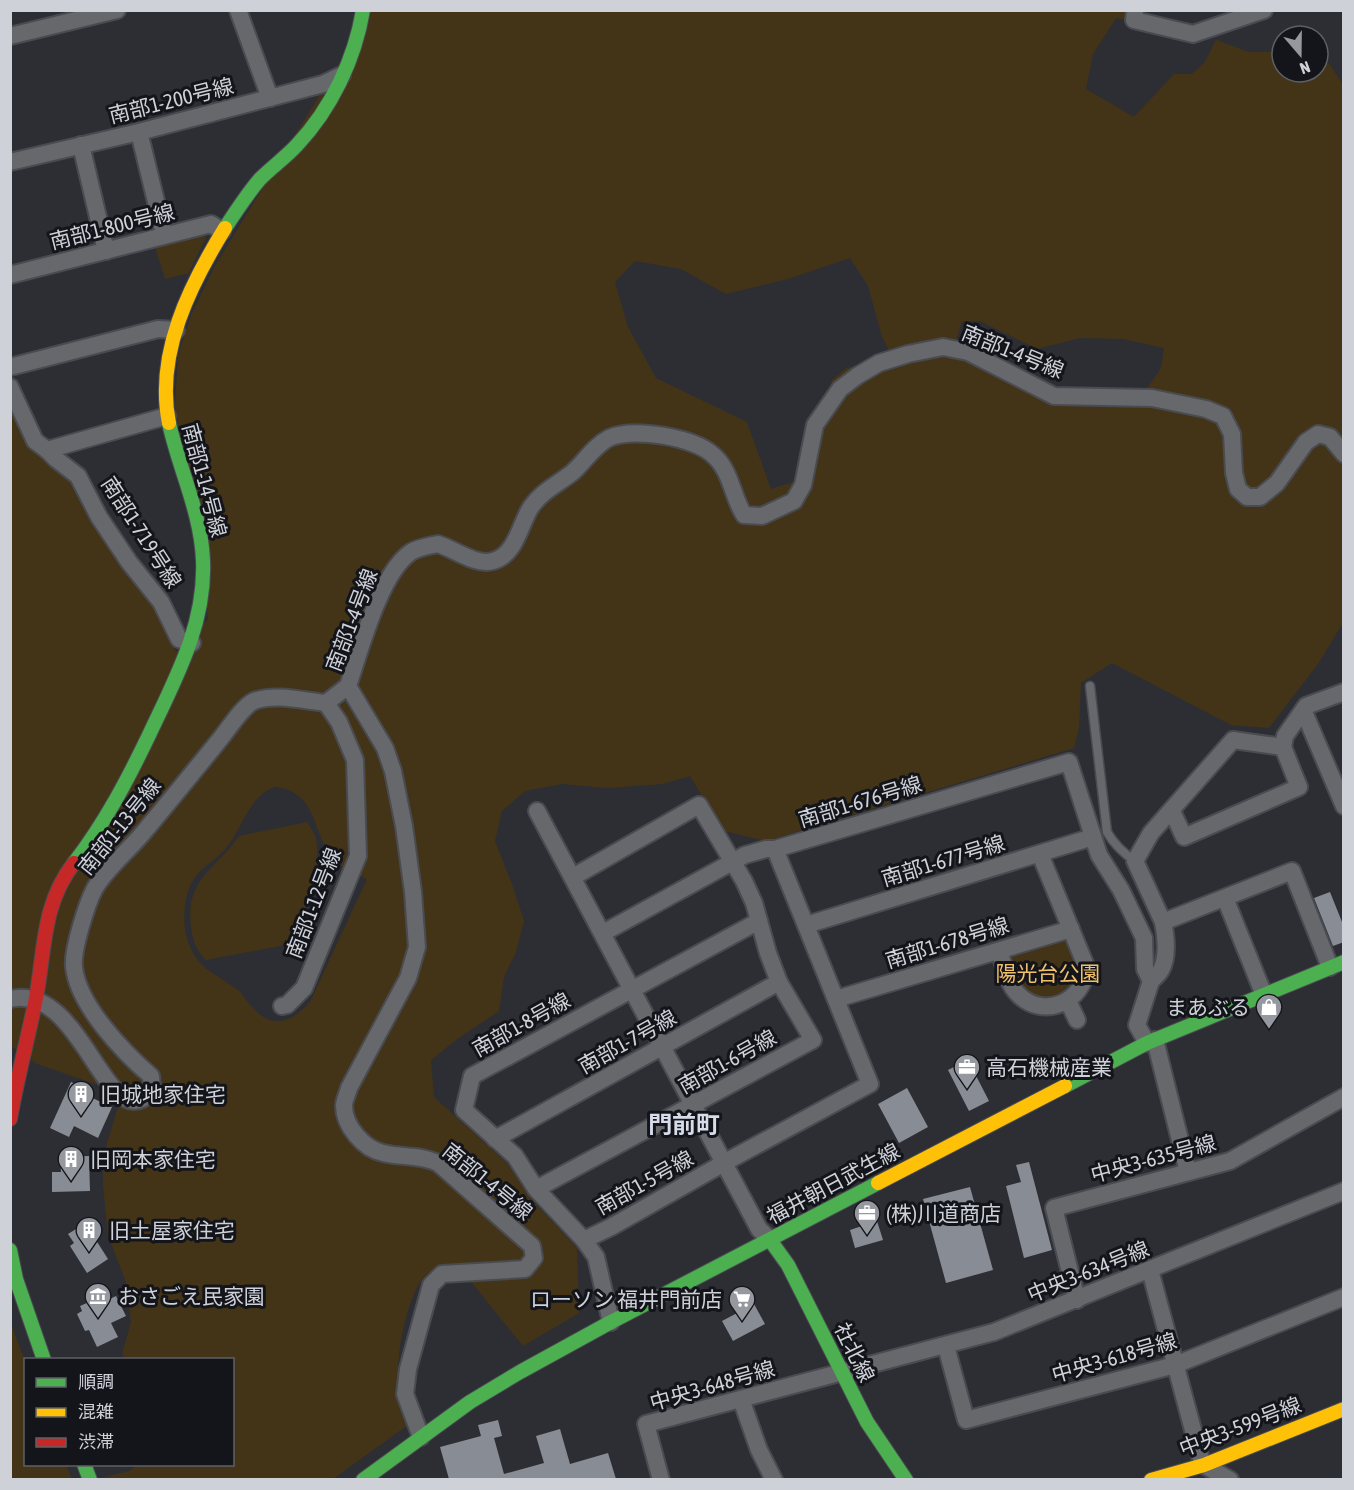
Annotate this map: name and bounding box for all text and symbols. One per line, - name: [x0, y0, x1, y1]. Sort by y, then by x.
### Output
- north arrow: [1270, 24, 1330, 84]
- text: N: [1298, 58, 1313, 78]
- street label: 南部1-200号線: [106, 73, 236, 127]
- street label: 南部1-800号線: [47, 199, 177, 253]
- street label: 南部1-4号線: [958, 320, 1068, 382]
- street label: 南部1-14号線: [178, 421, 232, 539]
- street label: 南部1-719号線: [97, 472, 187, 592]
- street label: 南部1-4号線: [320, 565, 382, 675]
- street label: 南部1-676号線: [795, 771, 925, 831]
- street label: 南部1-13号線: [73, 773, 165, 879]
- street label: 南部1-677号線: [878, 830, 1008, 890]
- street label: 南部1-12号線: [281, 844, 345, 962]
- street label: 南部1-678号線: [882, 912, 1012, 972]
- park label: 陽光台公園: [996, 961, 1101, 985]
- street label: 南部1-8号線: [468, 987, 574, 1061]
- shop icon: まあぶる: [1254, 992, 1284, 1030]
- place label: まあぶる: [1166, 995, 1250, 1019]
- street label: 南部1-7号線: [574, 1004, 680, 1078]
- street label: 南部1-6号線: [674, 1024, 780, 1098]
- office icon: 高石機械産業: [952, 1052, 982, 1090]
- place label: 高石機械産業: [986, 1055, 1112, 1079]
- building icon: 旧城地家住宅: [66, 1079, 96, 1117]
- place label: 旧城地家住宅: [100, 1082, 226, 1106]
- district label: 門前町: [648, 1111, 720, 1138]
- street label: 中央3-635号線: [1088, 1130, 1218, 1186]
- street label: 南部1-4号線: [439, 1138, 537, 1224]
- street label: 福井朝日武生線: [762, 1138, 904, 1228]
- building icon: 旧岡本家住宅: [56, 1144, 86, 1182]
- street label: 南部1-5号線: [591, 1145, 697, 1219]
- place label: 旧岡本家住宅: [90, 1147, 216, 1171]
- office icon: (株)川道商店: [852, 1198, 882, 1236]
- place label: (株)川道商店: [886, 1201, 1001, 1225]
- building icon: 旧土屋家住宅: [74, 1215, 104, 1253]
- place label: 旧土屋家住宅: [109, 1218, 235, 1242]
- street label: 中央3-634号線: [1024, 1236, 1152, 1306]
- museum icon: おさごえ民家園: [83, 1281, 113, 1319]
- place label: おさごえ民家園: [118, 1284, 265, 1308]
- supermarket icon: ローソン 福井門前店: [727, 1284, 757, 1322]
- place label: ローソン 福井門前店: [530, 1287, 722, 1311]
- street label: 社北線: [830, 1318, 880, 1386]
- street label: 中央3-618号線: [1049, 1328, 1179, 1386]
- street label: 中央3-648号線: [647, 1356, 777, 1414]
- legend: [24, 1358, 234, 1466]
- text: 順調: [78, 1371, 114, 1392]
- street label: 中央3-599号線: [1176, 1392, 1304, 1460]
- text: 混雑: [78, 1401, 114, 1422]
- text: 渋滞: [78, 1431, 114, 1452]

